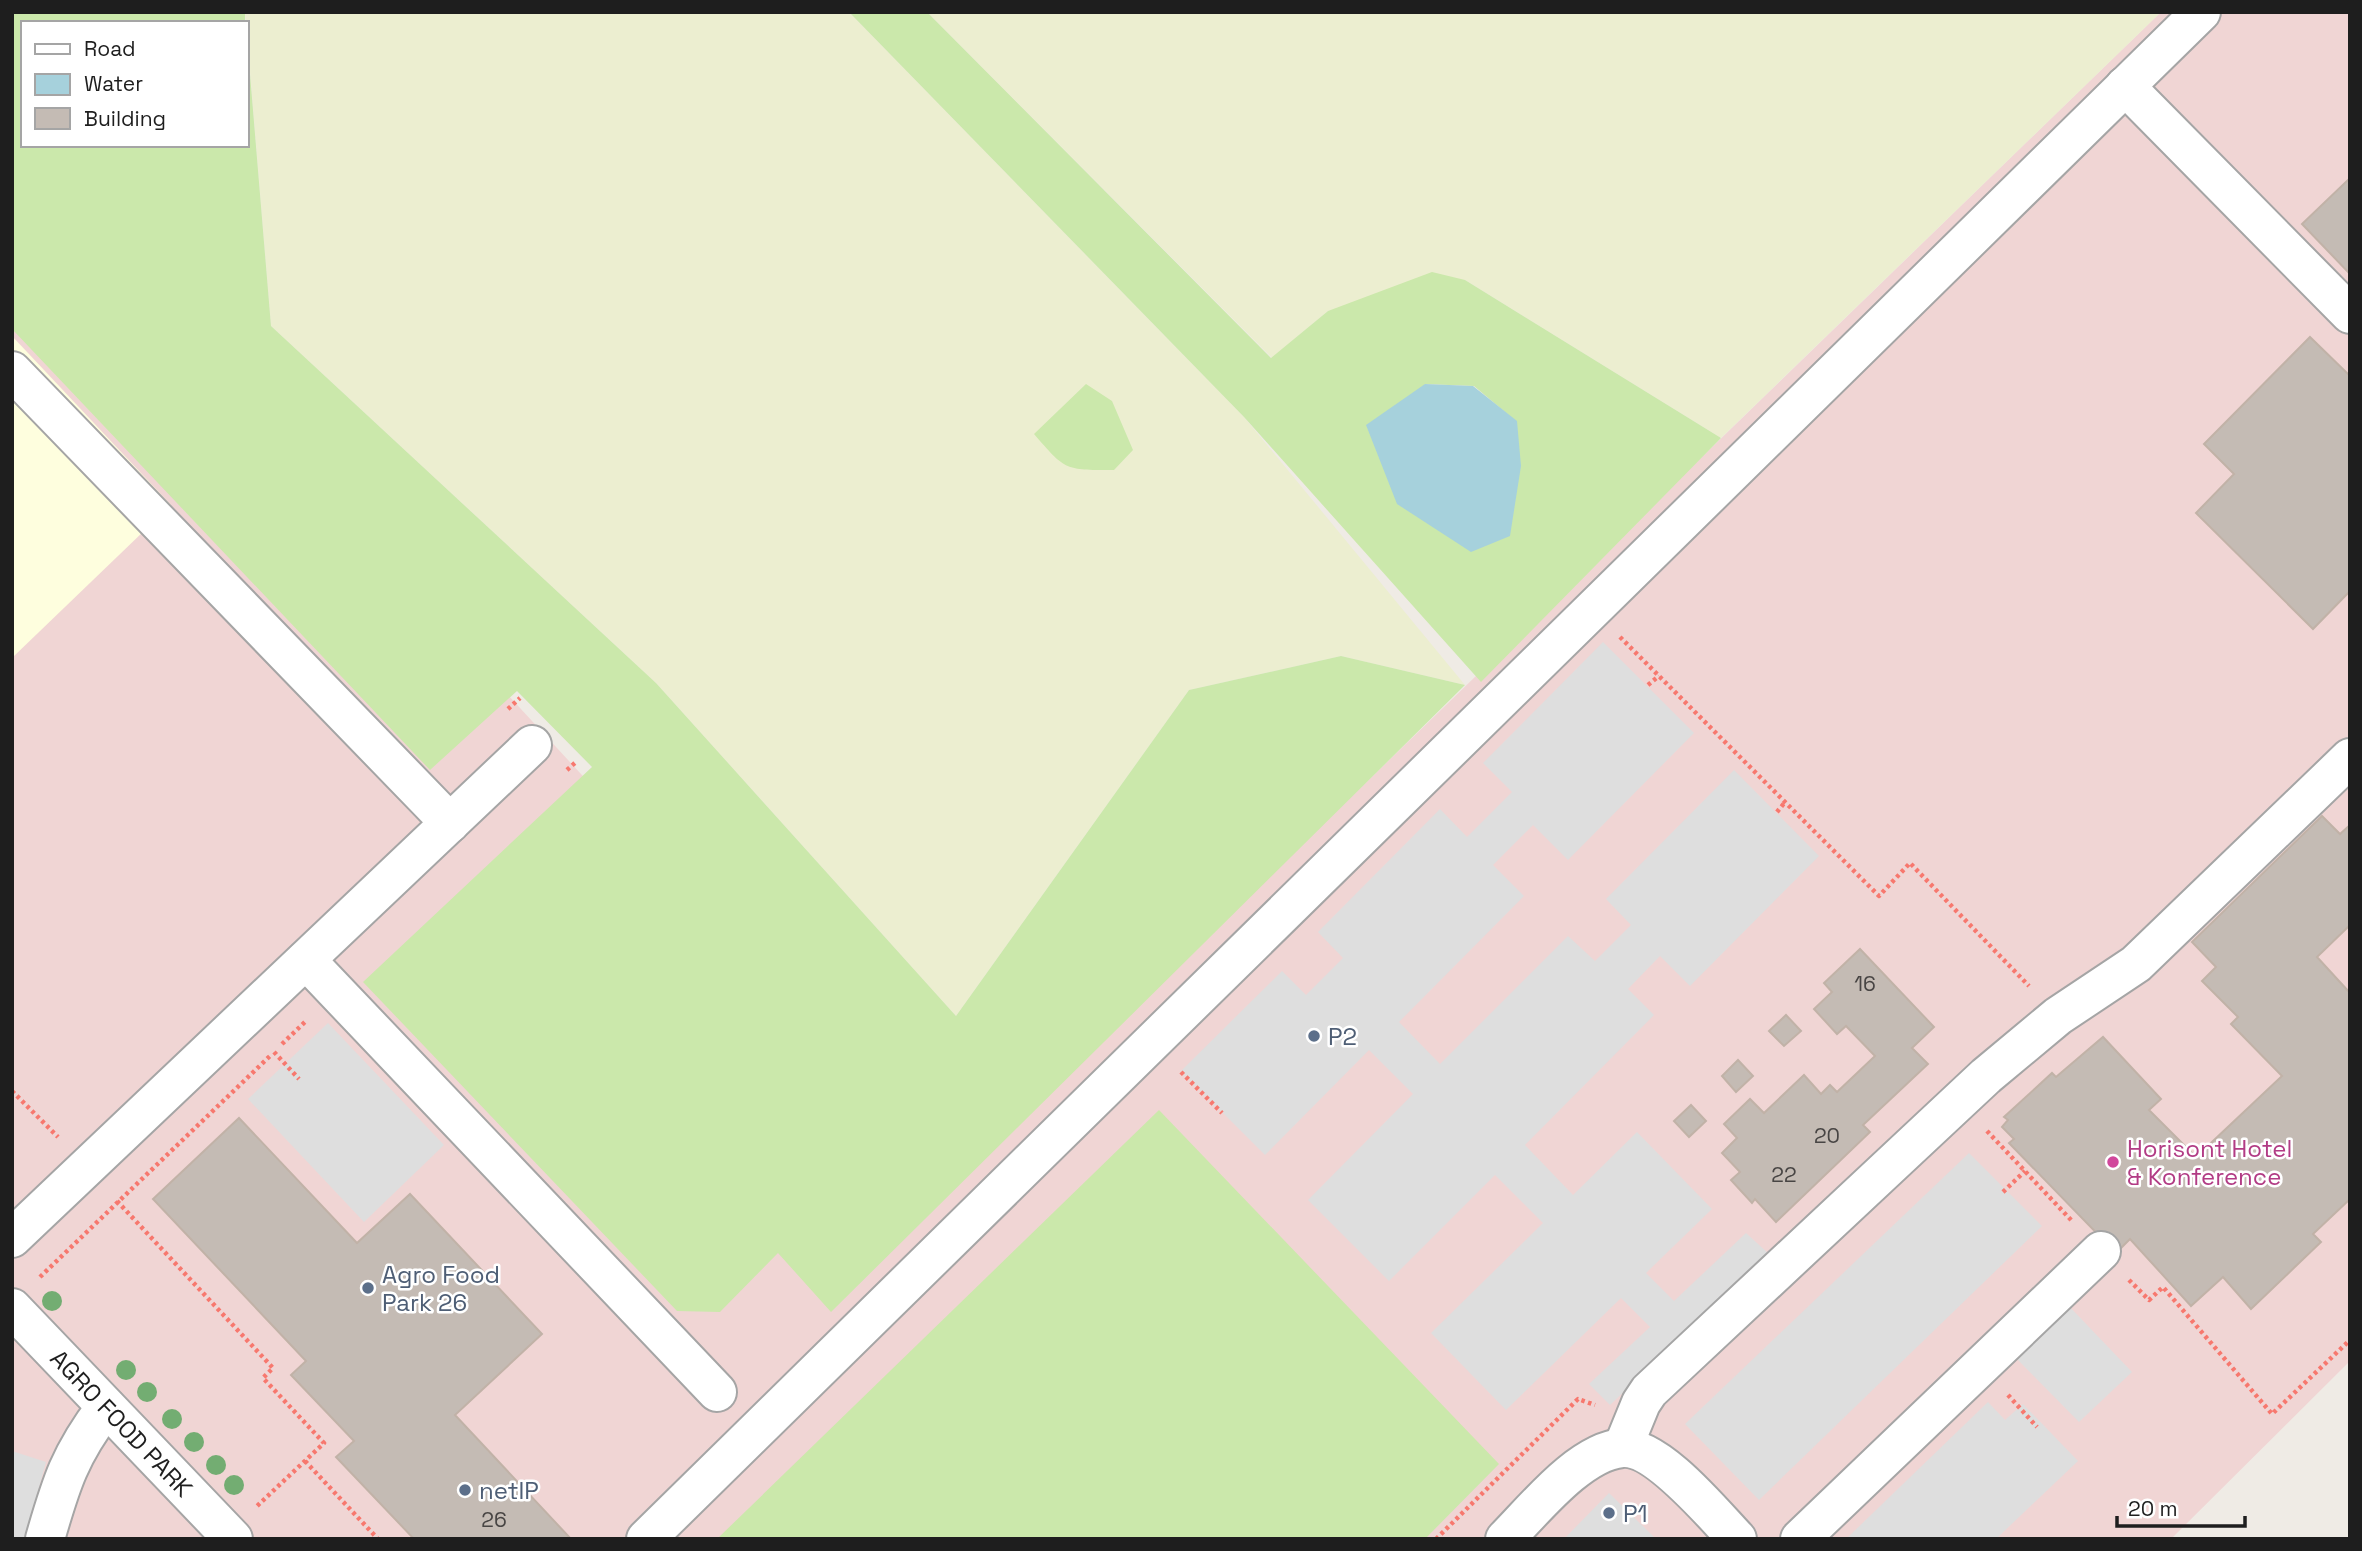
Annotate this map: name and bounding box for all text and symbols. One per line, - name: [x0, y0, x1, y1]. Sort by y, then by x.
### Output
- legend: [21, 21, 248, 147]
- text: Road: [84, 35, 136, 62]
- text: Water: [84, 70, 143, 97]
- text: Building: [84, 105, 166, 132]
- house number: 16: [1854, 970, 1876, 997]
- place label: P2: [1328, 1021, 1357, 1052]
- marker: P2: [1306, 1028, 1322, 1044]
- house number: 20: [1814, 1122, 1840, 1149]
- place label: Horisont Hotel & Konference: [2127, 1133, 2292, 1192]
- marker: Horisont Hotel & Konference: [2105, 1154, 2121, 1170]
- house number: 22: [1771, 1161, 1797, 1188]
- place label: Agro Food Park 26: [382, 1259, 500, 1318]
- marker: Agro Food Park 26: [360, 1280, 376, 1296]
- street label: AGRO FOOD PARK: [44, 1343, 200, 1503]
- place label: netIP: [479, 1475, 539, 1506]
- marker: netIP: [457, 1482, 473, 1498]
- scale bar: [2117, 1484, 2245, 1528]
- text: 20 m: [2128, 1495, 2178, 1522]
- place label: P1: [1623, 1498, 1647, 1529]
- marker: P1: [1601, 1505, 1617, 1521]
- house number: 26: [481, 1506, 507, 1533]

